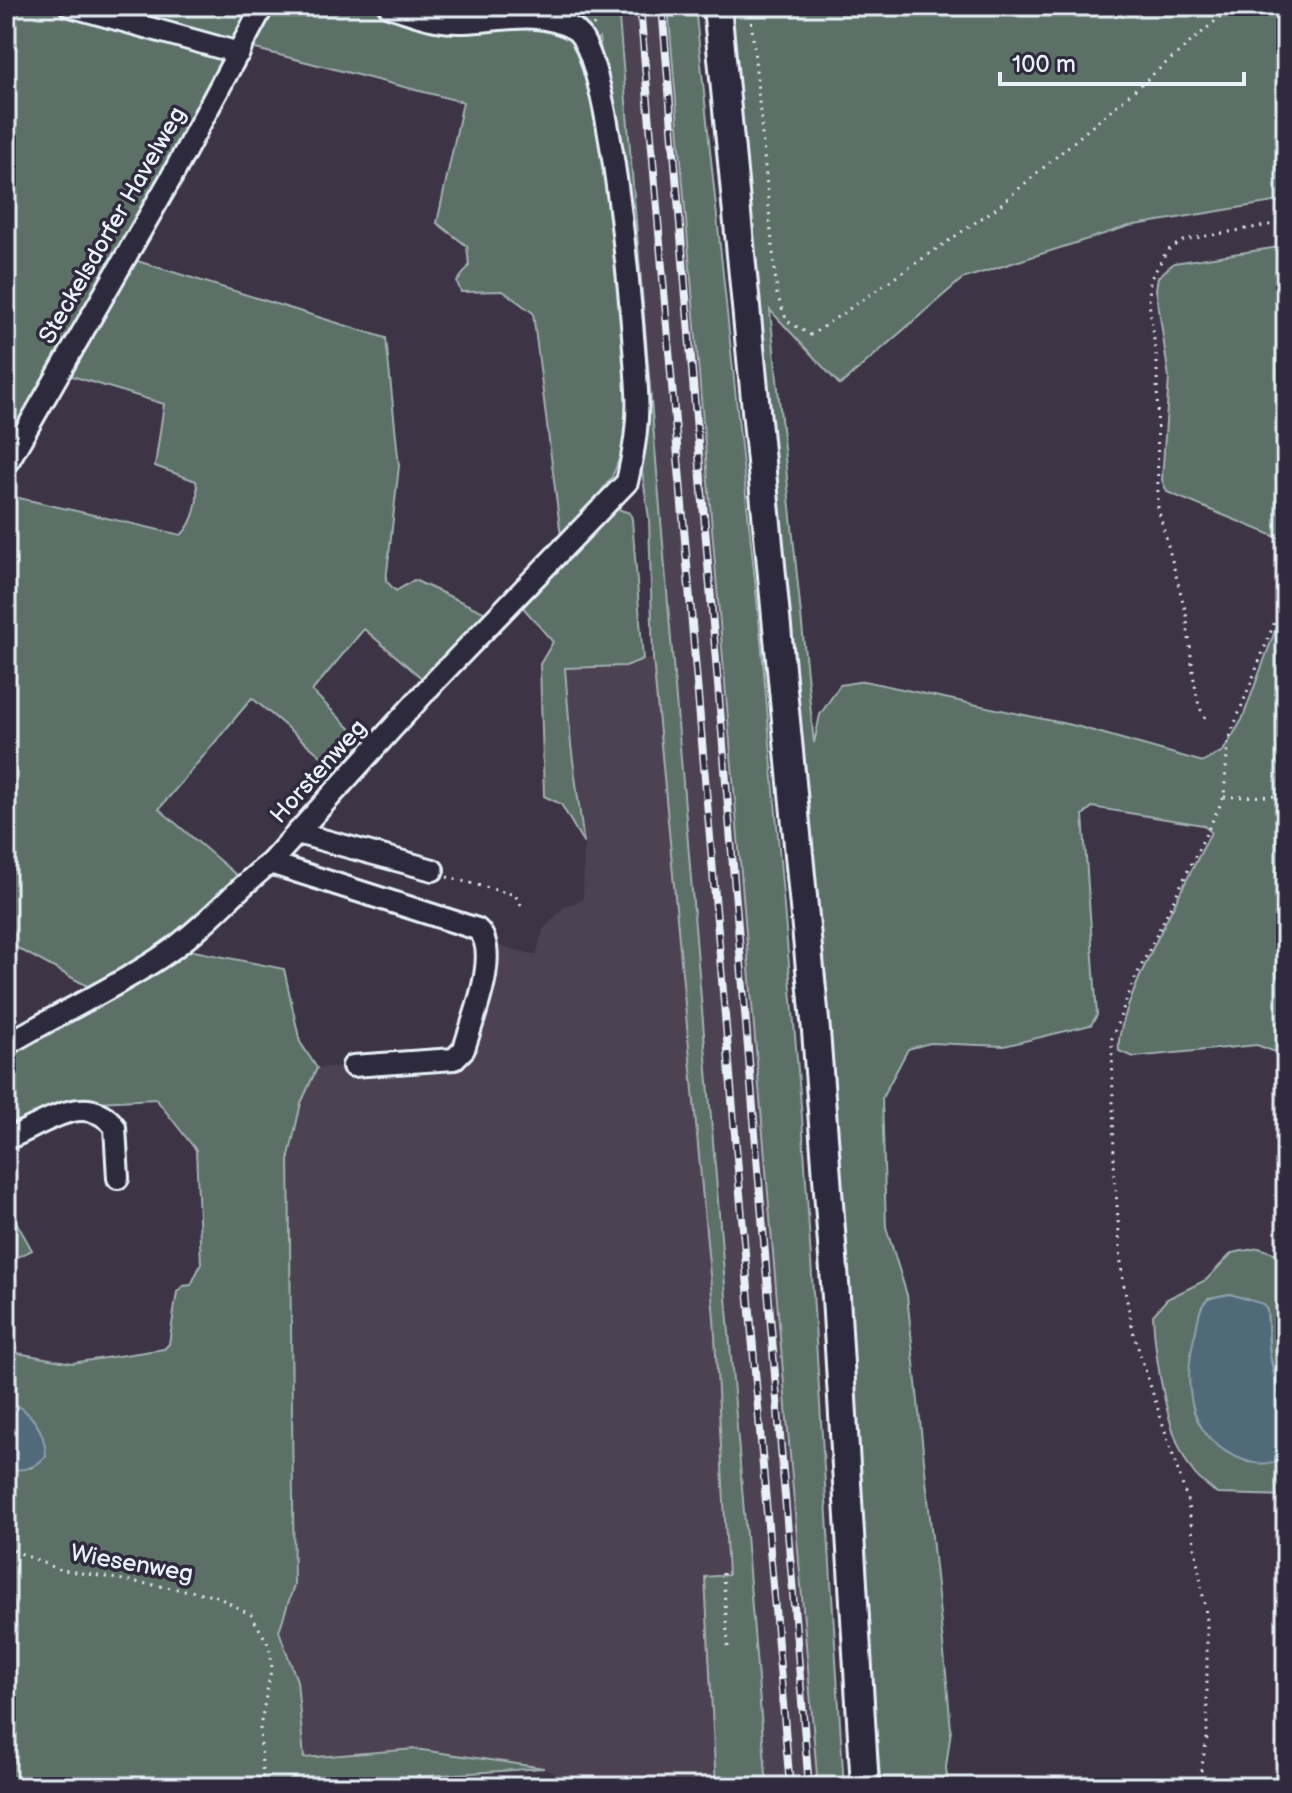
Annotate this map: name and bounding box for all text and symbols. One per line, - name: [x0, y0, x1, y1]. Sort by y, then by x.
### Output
- scale bar: [1000, 36, 1244, 86]
- text: 100 m: [1012, 50, 1076, 79]
- street label: Steckelsdorfer Havelweg: [33, 102, 192, 349]
- street label: Horstenweg: [264, 713, 373, 829]
- street label: Wiesenweg: [68, 1538, 196, 1589]

